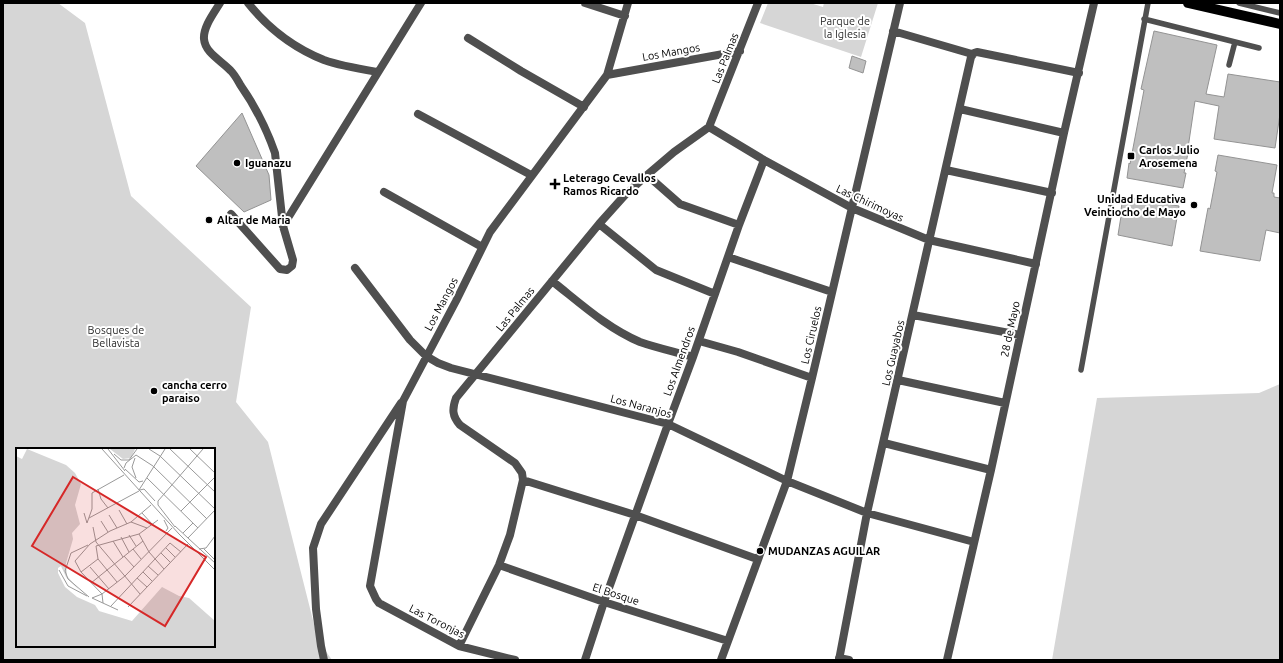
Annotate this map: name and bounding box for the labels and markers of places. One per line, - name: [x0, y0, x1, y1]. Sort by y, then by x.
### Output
- place label: Carlos Julio Arosemena: [1139, 144, 1200, 169]
- marker: Carlos Julio Arosemena: [1126, 151, 1136, 161]
- place label: Iguanazu: [245, 157, 291, 169]
- marker: Iguanazu: [232, 158, 242, 168]
- place label: Leterago Cevallos Ramos Ricardo: [563, 172, 656, 197]
- marker: Leterago Cevallos Ramos Ricardo: [550, 179, 560, 189]
- place label: Unidad Educativa Veintiocho de Mayo: [1084, 193, 1186, 218]
- marker: Unidad Educativa Veintiocho de Mayo: [1189, 200, 1199, 210]
- place label: Altar de Maria: [217, 214, 291, 226]
- marker: Altar de Maria: [204, 215, 214, 225]
- place label: cancha cerro paraiso: [162, 379, 227, 404]
- marker: cancha cerro paraiso: [149, 386, 159, 396]
- place label: MUDANZAS AGUILAR: [768, 545, 880, 557]
- marker: MUDANZAS AGUILAR: [755, 546, 765, 556]

